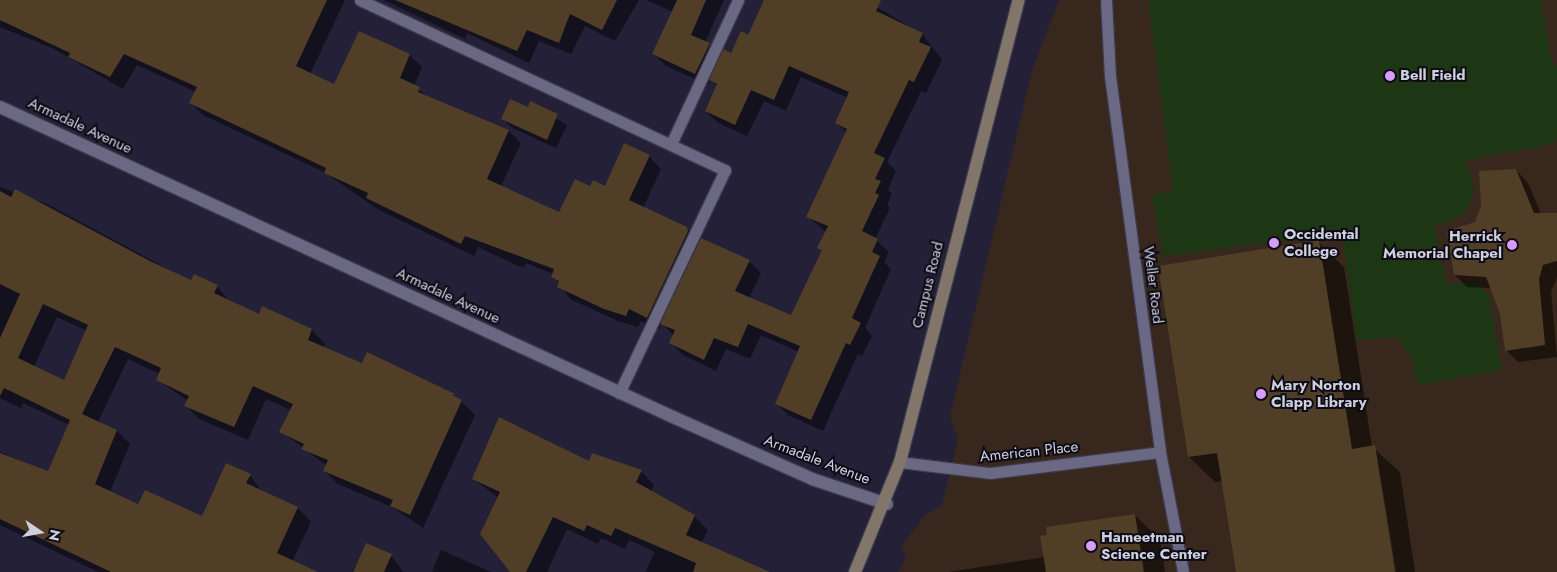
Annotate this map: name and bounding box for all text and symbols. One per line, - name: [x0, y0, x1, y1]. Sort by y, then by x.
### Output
- place label: Bell Field: [1400, 67, 1465, 85]
- marker: Bell Field: [1384, 70, 1396, 82]
- street label: Armadale Avenue: [25, 94, 135, 158]
- place label: Occidental College: [1284, 225, 1359, 260]
- place label: Herrick Memorial Chapel: [1383, 227, 1502, 262]
- marker: Occidental College: [1268, 237, 1280, 249]
- marker: Herrick Memorial Chapel: [1506, 239, 1518, 251]
- street label: Campus Road: [909, 240, 947, 330]
- street label: Weller Road: [1139, 245, 1167, 325]
- street label: Armadale Avenue: [393, 264, 503, 328]
- place label: Mary Norton Clapp Library: [1271, 376, 1367, 411]
- marker: Mary Norton Clapp Library: [1255, 388, 1267, 400]
- street label: Armadale Avenue: [761, 432, 873, 488]
- street label: American Place: [979, 438, 1079, 466]
- north arrow: [15, 507, 65, 557]
- text: N: [44, 528, 66, 543]
- place label: Hameetman Science Center: [1101, 528, 1207, 563]
- marker: Hameetman Science Center: [1085, 540, 1097, 552]

